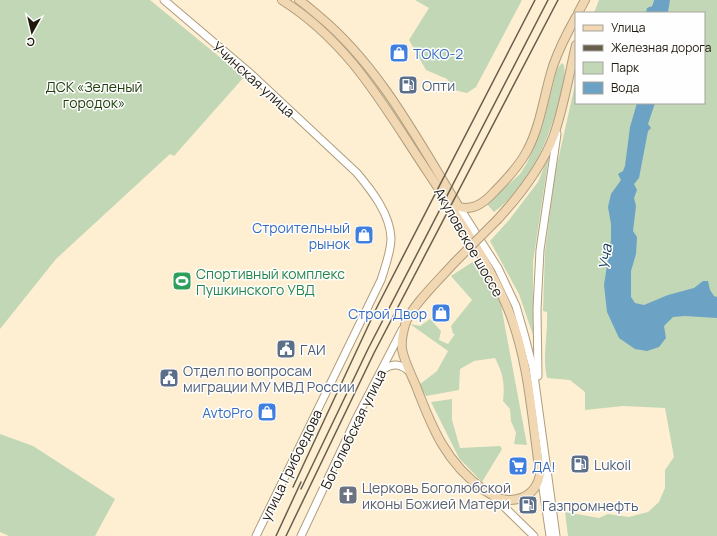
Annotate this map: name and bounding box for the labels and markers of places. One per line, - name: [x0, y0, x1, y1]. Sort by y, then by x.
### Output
- shop icon: ТОКО-2: [388, 42, 410, 64]
- place label: ТОКО-2: [413, 44, 463, 63]
- fuel station icon: Опти: [397, 74, 419, 96]
- place label: Опти: [422, 76, 455, 95]
- place label: Строительный рынок: [252, 218, 351, 253]
- shop icon: Строительный рынок: [353, 224, 375, 246]
- place label: Спортивный комплекс Пушкинского УВД: [196, 264, 345, 299]
- sports icon: Спортивный комплекс Пушкинского УВД: [171, 270, 193, 292]
- shop icon: Строй Двор: [430, 302, 452, 324]
- place label: Строй Двор: [348, 304, 427, 323]
- public building icon: ГАИ: [275, 338, 297, 360]
- place label: ГАИ: [300, 340, 326, 359]
- place label: Отдел по вопросам миграции МУ МВД России: [183, 361, 355, 396]
- public building icon: Отдел по вопросам миграции МУ МВД России: [158, 367, 180, 389]
- shop icon: AvtoPro: [256, 401, 278, 423]
- place label: AvtoPro: [202, 403, 253, 422]
- fuel station icon: Lukoil: [569, 453, 591, 475]
- supermarket icon: ДА!: [507, 455, 529, 477]
- place label: Lukoil: [594, 455, 631, 474]
- place label: ДА!: [532, 457, 556, 476]
- place label: Церковь Боголюбской иконы Божией Матери: [362, 478, 511, 513]
- church icon: Церковь Боголюбской иконы Божией Матери: [337, 484, 359, 506]
- fuel station icon: Газпромнефть: [517, 494, 539, 516]
- place label: Газпромнефть: [542, 496, 638, 515]

